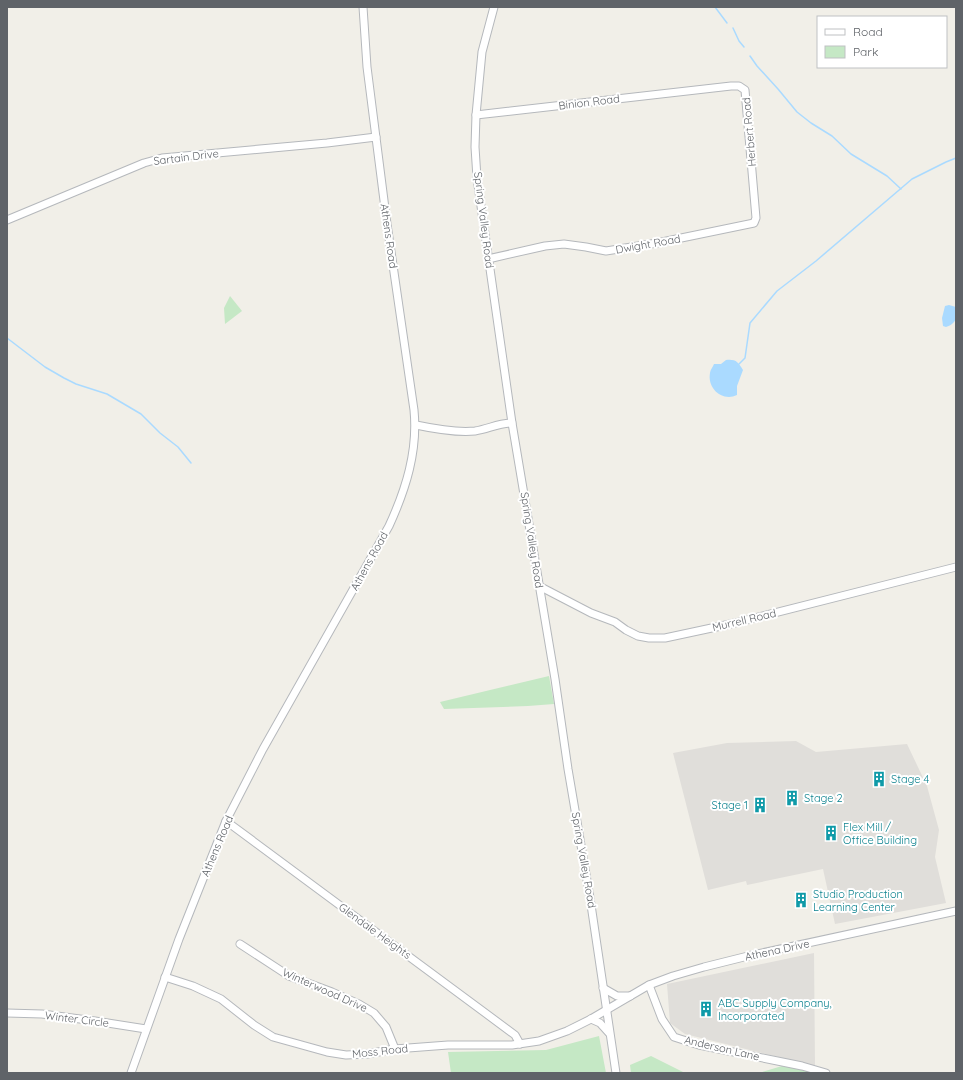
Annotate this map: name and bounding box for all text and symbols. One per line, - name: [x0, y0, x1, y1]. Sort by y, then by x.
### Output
- legend: [817, 16, 947, 68]
- text: Road: [853, 24, 883, 39]
- text: Park: [853, 44, 878, 59]
- street label: Binion Road: [558, 91, 620, 113]
- street label: Herbert Road: [739, 97, 759, 167]
- street label: Sartain Drive: [153, 146, 219, 168]
- street label: Spring Valley Road: [471, 171, 497, 269]
- street label: Athens Road: [378, 203, 400, 269]
- street label: Dwight Road: [614, 231, 682, 257]
- street label: Spring Valley Road: [517, 491, 547, 589]
- street label: Athens Road: [347, 529, 391, 593]
- street label: Murrell Road: [711, 606, 777, 634]
- building icon: Stage 4: [870, 770, 888, 788]
- place label: Stage 4: [891, 772, 929, 786]
- building icon: Stage 2: [783, 789, 801, 807]
- place label: Stage 2: [804, 791, 843, 805]
- building icon: Stage 1: [751, 796, 769, 814]
- place label: Stage 1: [711, 798, 748, 812]
- street label: Spring Valley Road: [569, 811, 599, 909]
- street label: Athens Road: [198, 813, 236, 879]
- place label: Flex Mill / Office Building: [843, 820, 917, 847]
- building icon: Flex Mill / Office Building: [822, 824, 840, 842]
- place label: Studio Production Learning Center: [813, 887, 903, 914]
- building icon: Studio Production Learning Center: [792, 891, 810, 909]
- street label: Glendale Heights: [336, 900, 414, 962]
- street label: Athena Drive: [743, 936, 811, 964]
- street label: Winterwood Drive: [280, 965, 370, 1015]
- place label: ABC Supply Company, Incorporated: [718, 996, 832, 1023]
- building icon: ABC Supply Company, Incorporated: [697, 1000, 715, 1018]
- street label: Winter Circle: [44, 1008, 110, 1030]
- street label: Anderson Lane: [683, 1033, 761, 1063]
- street label: Moss Road: [351, 1041, 409, 1061]

